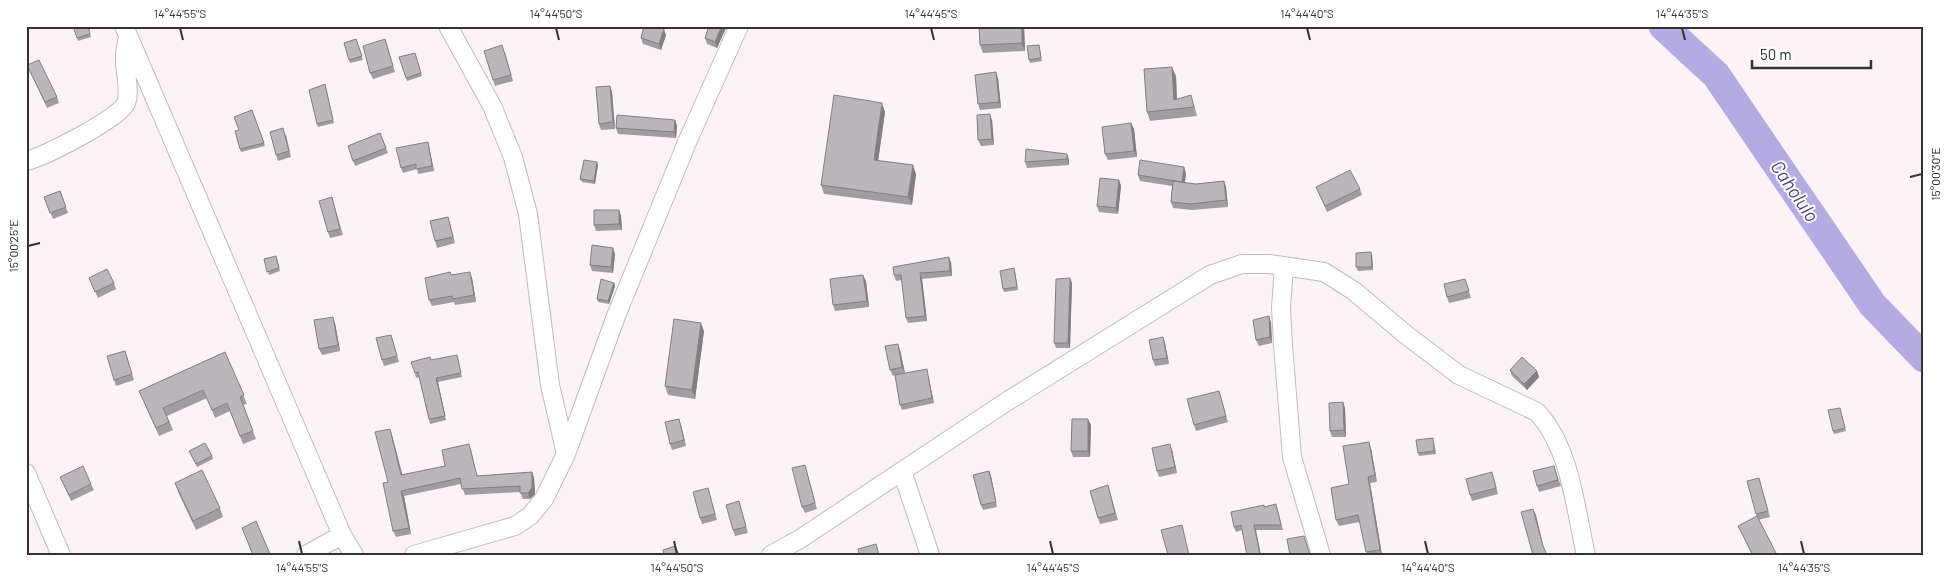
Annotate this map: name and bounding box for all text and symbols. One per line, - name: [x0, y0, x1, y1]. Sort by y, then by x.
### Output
- text: 14°44'55"S: [154, 6, 206, 20]
- text: 14°44'50"S: [529, 6, 583, 20]
- text: 14°44'45"S: [905, 6, 957, 20]
- text: 14°44'40"S: [1280, 6, 1334, 20]
- text: 14°44'35"S: [1656, 6, 1708, 20]
- scale bar: [1752, 38, 1871, 70]
- text: 50 m: [1760, 45, 1792, 63]
- text: 15°00'30"E: [1928, 147, 1942, 201]
- water label: Caholulo: [1766, 156, 1824, 226]
- text: 15°00'25"E: [6, 219, 20, 273]
- text: 14°44'55"S: [276, 560, 328, 574]
- text: 14°44'50"S: [650, 560, 704, 574]
- text: 14°44'45"S: [1027, 560, 1079, 574]
- text: 14°44'40"S: [1401, 560, 1455, 574]
- text: 14°44'35"S: [1778, 560, 1830, 574]

